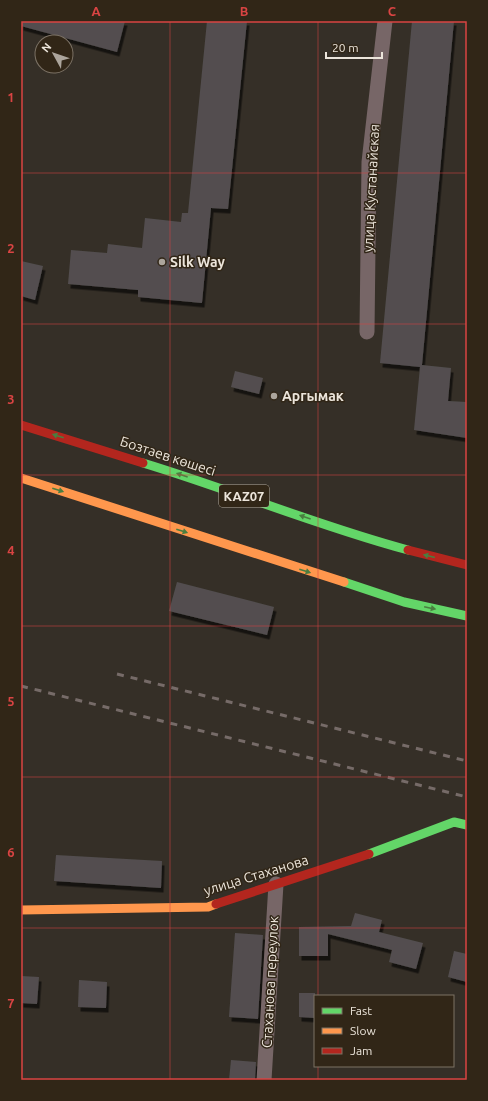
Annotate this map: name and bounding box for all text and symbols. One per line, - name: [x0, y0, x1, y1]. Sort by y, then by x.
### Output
- text: A: [91, 4, 101, 18]
- text: B: [240, 4, 249, 18]
- text: C: [388, 4, 397, 18]
- north arrow: [34, 34, 74, 74]
- scale bar: [326, 34, 382, 60]
- text: N: [39, 41, 54, 55]
- text: 20 m: [332, 41, 359, 54]
- text: 1: [7, 90, 15, 104]
- street label: улица Кустанайская: [360, 123, 382, 253]
- text: 2: [7, 241, 15, 255]
- place label: Silk Way: [170, 254, 226, 270]
- marker: Silk Way: [157, 257, 167, 267]
- place label: Аргымак: [282, 388, 344, 404]
- marker: Аргымак: [269, 391, 279, 401]
- text: 3: [7, 392, 15, 406]
- one-way arrow: [52, 433, 64, 439]
- street label: Бозтаев көшесі: [118, 433, 218, 479]
- one-way arrow: [176, 472, 188, 478]
- road number: KAZ07: [219, 485, 269, 507]
- one-way arrow: [52, 488, 64, 494]
- one-way arrow: [299, 514, 311, 520]
- one-way arrow: [176, 528, 188, 534]
- text: 4: [7, 543, 15, 557]
- one-way arrow: [423, 553, 435, 559]
- one-way arrow: [300, 568, 312, 574]
- one-way arrow: [424, 605, 436, 611]
- text: 5: [7, 694, 15, 708]
- text: 6: [7, 845, 15, 859]
- street label: улица Стаханова: [202, 851, 310, 899]
- street label: Стаханова переулок: [259, 916, 281, 1048]
- legend: [314, 995, 454, 1067]
- text: 7: [7, 996, 15, 1010]
- text: Fast: [350, 1004, 372, 1017]
- text: Slow: [350, 1024, 376, 1037]
- text: Jam: [350, 1044, 372, 1057]

